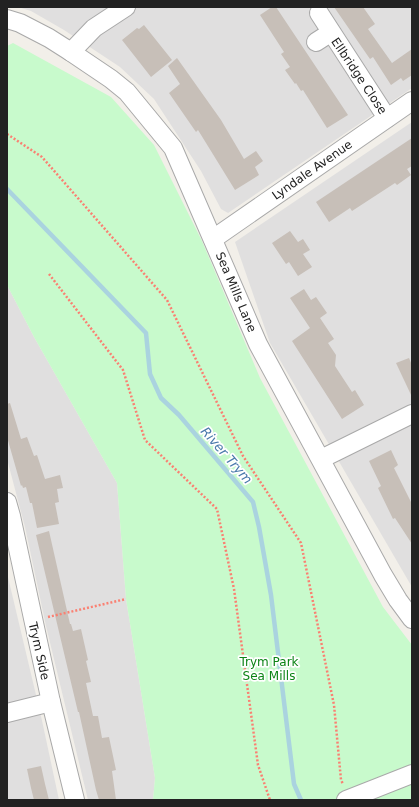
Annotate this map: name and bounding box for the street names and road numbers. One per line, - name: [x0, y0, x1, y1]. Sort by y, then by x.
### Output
- street label: Ellbridge Close: [328, 35, 390, 117]
- street label: Lyndale Avenue: [269, 137, 355, 203]
- street label: Sea Mills Lane: [213, 250, 259, 334]
- street label: Trym Side: [25, 620, 52, 681]

